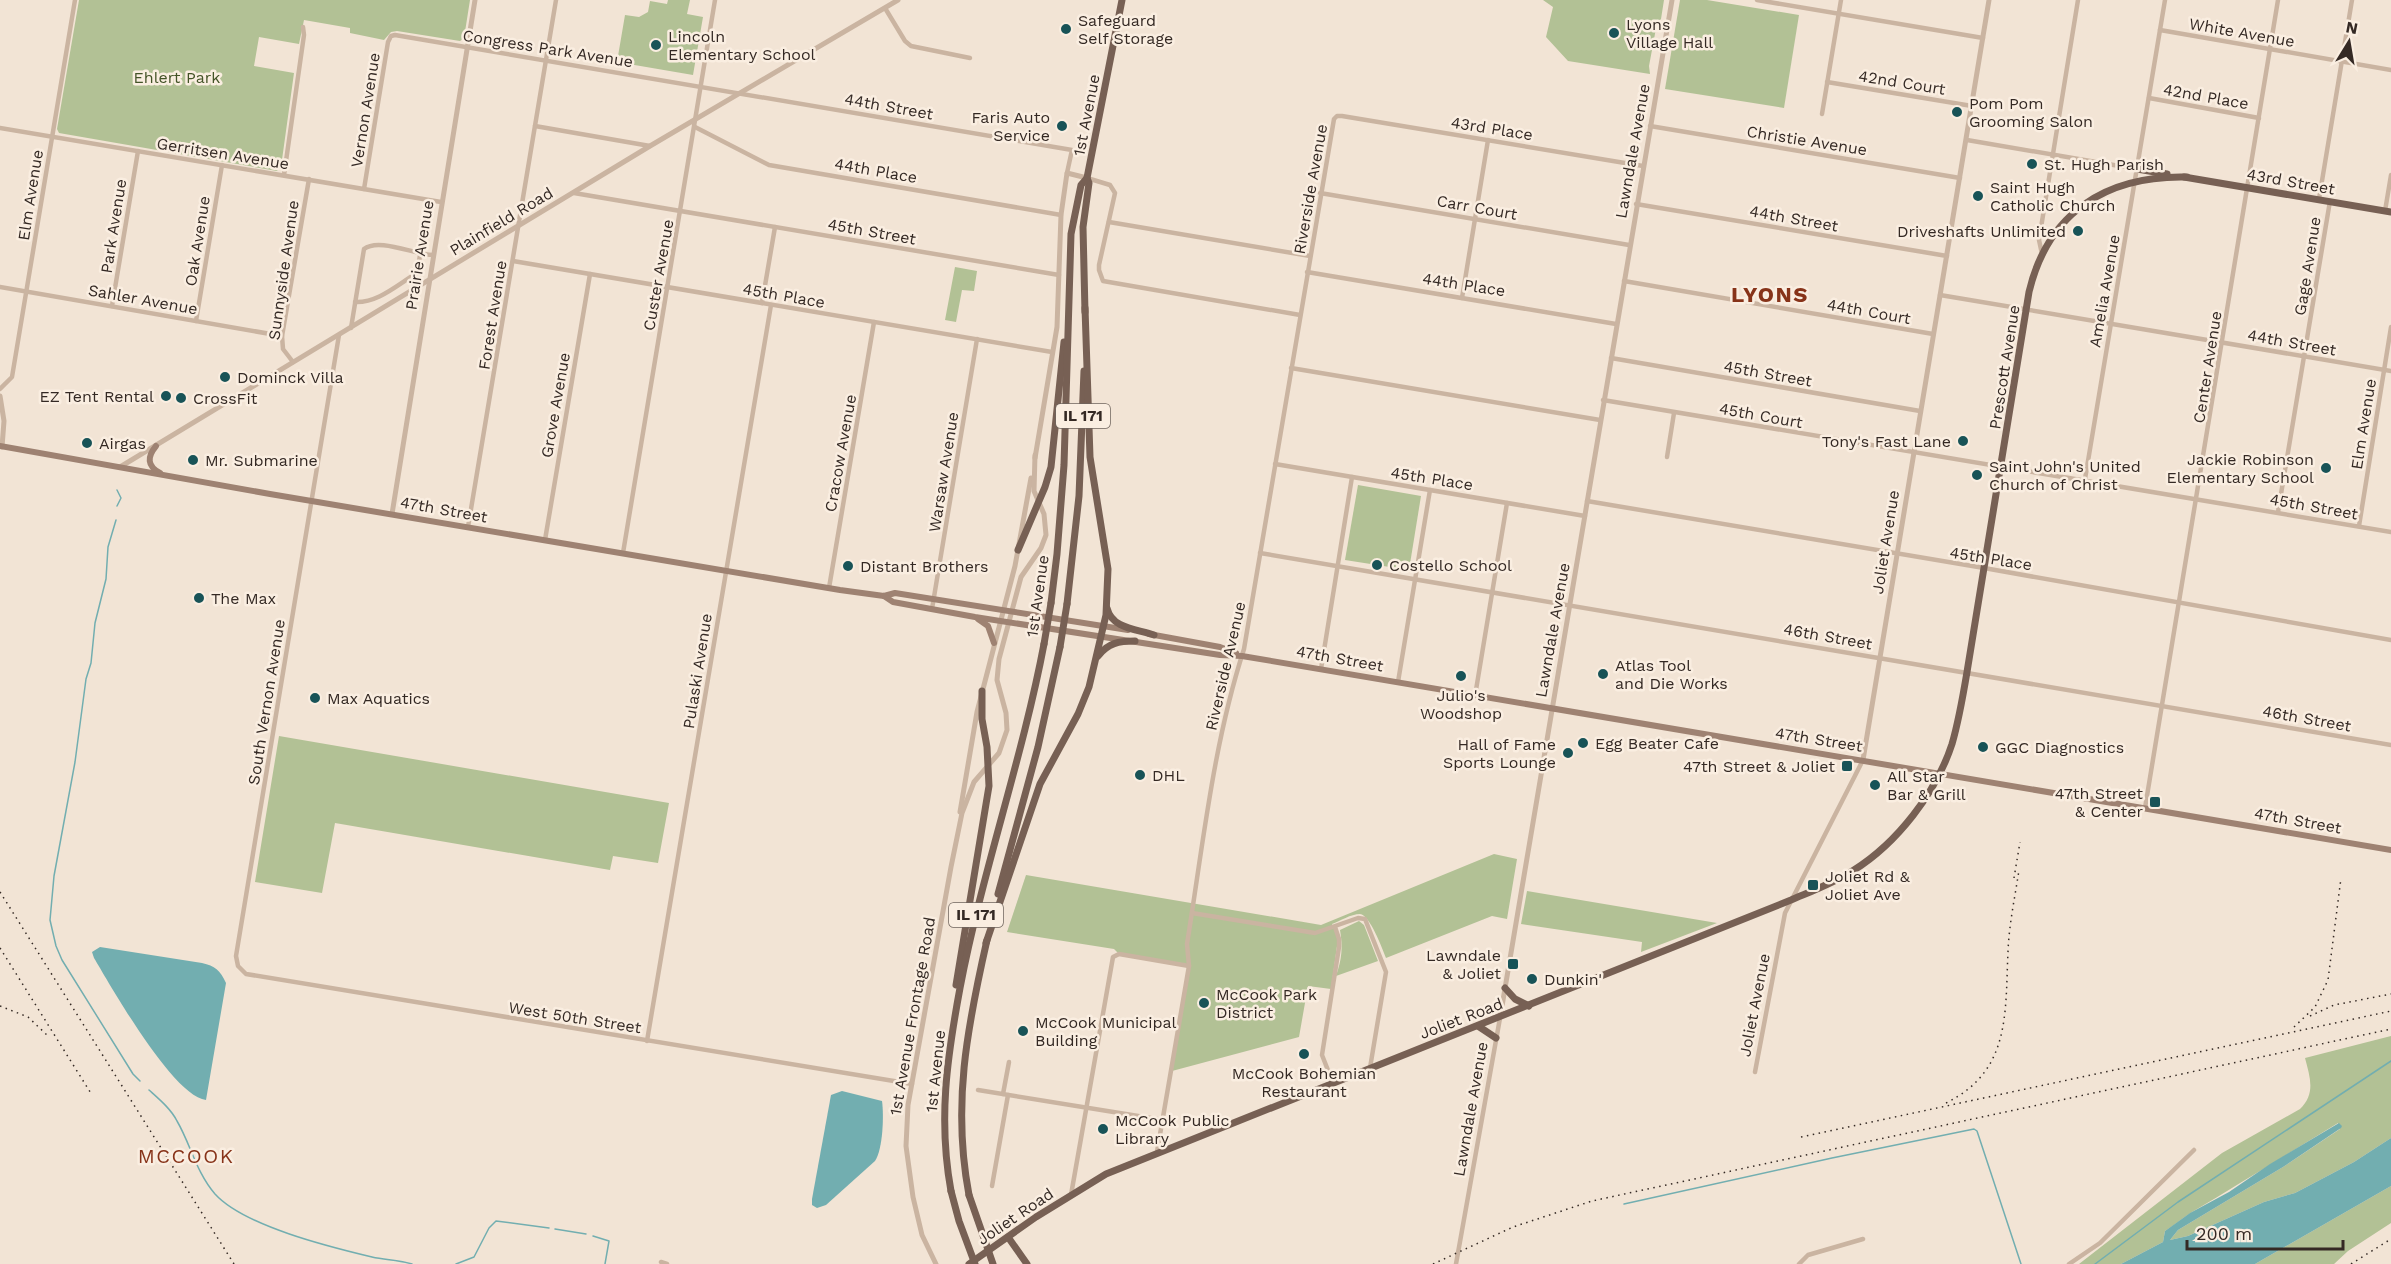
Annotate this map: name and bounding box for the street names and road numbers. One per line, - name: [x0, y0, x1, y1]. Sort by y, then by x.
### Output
- street label: White Avenue: [2188, 14, 2296, 51]
- street label: Congress Park Avenue: [461, 26, 634, 71]
- street label: Vernon Avenue: [347, 51, 384, 169]
- street label: 42nd Court: [1857, 66, 1947, 99]
- street label: 1st Avenue: [1069, 73, 1104, 158]
- street label: 42nd Place: [2162, 80, 2250, 113]
- street label: Lawndale Avenue: [1611, 82, 1654, 220]
- street label: 44th Street: [843, 89, 935, 124]
- street label: 43rd Place: [1450, 113, 1534, 144]
- street label: Riverside Avenue: [1290, 122, 1331, 256]
- street label: Christie Avenue: [1745, 122, 1869, 159]
- street label: Gerritsen Avenue: [155, 134, 290, 173]
- street label: Elm Avenue: [14, 148, 47, 242]
- street label: 44th Place: [833, 154, 919, 187]
- street label: 43rd Street: [2245, 164, 2337, 199]
- street label: Park Avenue: [97, 177, 130, 275]
- street label: Plainfield Road: [446, 183, 556, 260]
- street label: Carr Court: [1435, 191, 1519, 224]
- street label: Oak Avenue: [181, 195, 214, 288]
- street label: Sunnyside Avenue: [264, 199, 303, 341]
- street label: Prairie Avenue: [401, 199, 438, 311]
- street label: 44th Street: [1748, 201, 1840, 236]
- street label: 45th Street: [826, 214, 918, 249]
- street label: Gage Avenue: [2290, 215, 2325, 317]
- street label: Custer Avenue: [639, 218, 678, 332]
- street label: Amelia Avenue: [2085, 233, 2124, 349]
- street label: Forest Avenue: [474, 259, 511, 371]
- street label: 44th Place: [1421, 269, 1507, 300]
- street label: 45th Place: [741, 279, 826, 312]
- street label: Sahler Avenue: [87, 281, 199, 318]
- street label: 44th Court: [1825, 295, 1913, 328]
- street label: Prescott Avenue: [1985, 303, 2024, 431]
- street label: Center Avenue: [2189, 310, 2226, 425]
- street label: 44th Street: [2246, 325, 2338, 360]
- street label: Grove Avenue: [537, 351, 574, 459]
- street label: 45th Street: [1722, 356, 1814, 391]
- street label: Elm Avenue: [2347, 377, 2380, 471]
- street label: Cracow Avenue: [821, 393, 860, 513]
- street label: 45th Court: [1718, 399, 1804, 432]
- road number: IL 171: [1056, 404, 1110, 428]
- street label: Warsaw Avenue: [925, 410, 962, 534]
- street label: 45th Place: [1389, 463, 1474, 494]
- street label: Joliet Avenue: [1868, 489, 1903, 595]
- street label: 45th Street: [2268, 489, 2360, 524]
- street label: 47th Street: [399, 492, 489, 527]
- street label: 45th Place: [1948, 543, 2033, 574]
- street label: 1st Avenue: [1022, 554, 1053, 638]
- street label: Lawndale Avenue: [1531, 561, 1574, 699]
- street label: Riverside Avenue: [1201, 600, 1250, 733]
- street label: Pulaski Avenue: [679, 612, 716, 730]
- street label: South Vernon Avenue: [244, 618, 289, 786]
- street label: 46th Street: [1782, 619, 1874, 654]
- street label: 47th Street: [1295, 641, 1385, 676]
- street label: 46th Street: [2261, 701, 2353, 736]
- street label: 47th Street: [1774, 723, 1864, 756]
- street label: 47th Street: [2253, 803, 2343, 838]
- road number: IL 171: [949, 903, 1003, 927]
- street label: 1st Avenue Frontage Road: [885, 915, 939, 1117]
- street label: Joliet Avenue: [1735, 952, 1774, 1058]
- street label: Joliet Road: [1417, 994, 1506, 1043]
- street label: West 50th Street: [507, 998, 643, 1037]
- street label: 1st Avenue: [921, 1029, 949, 1113]
- street label: Lawndale Avenue: [1449, 1040, 1492, 1178]
- street label: Joliet Road: [974, 1184, 1057, 1249]

